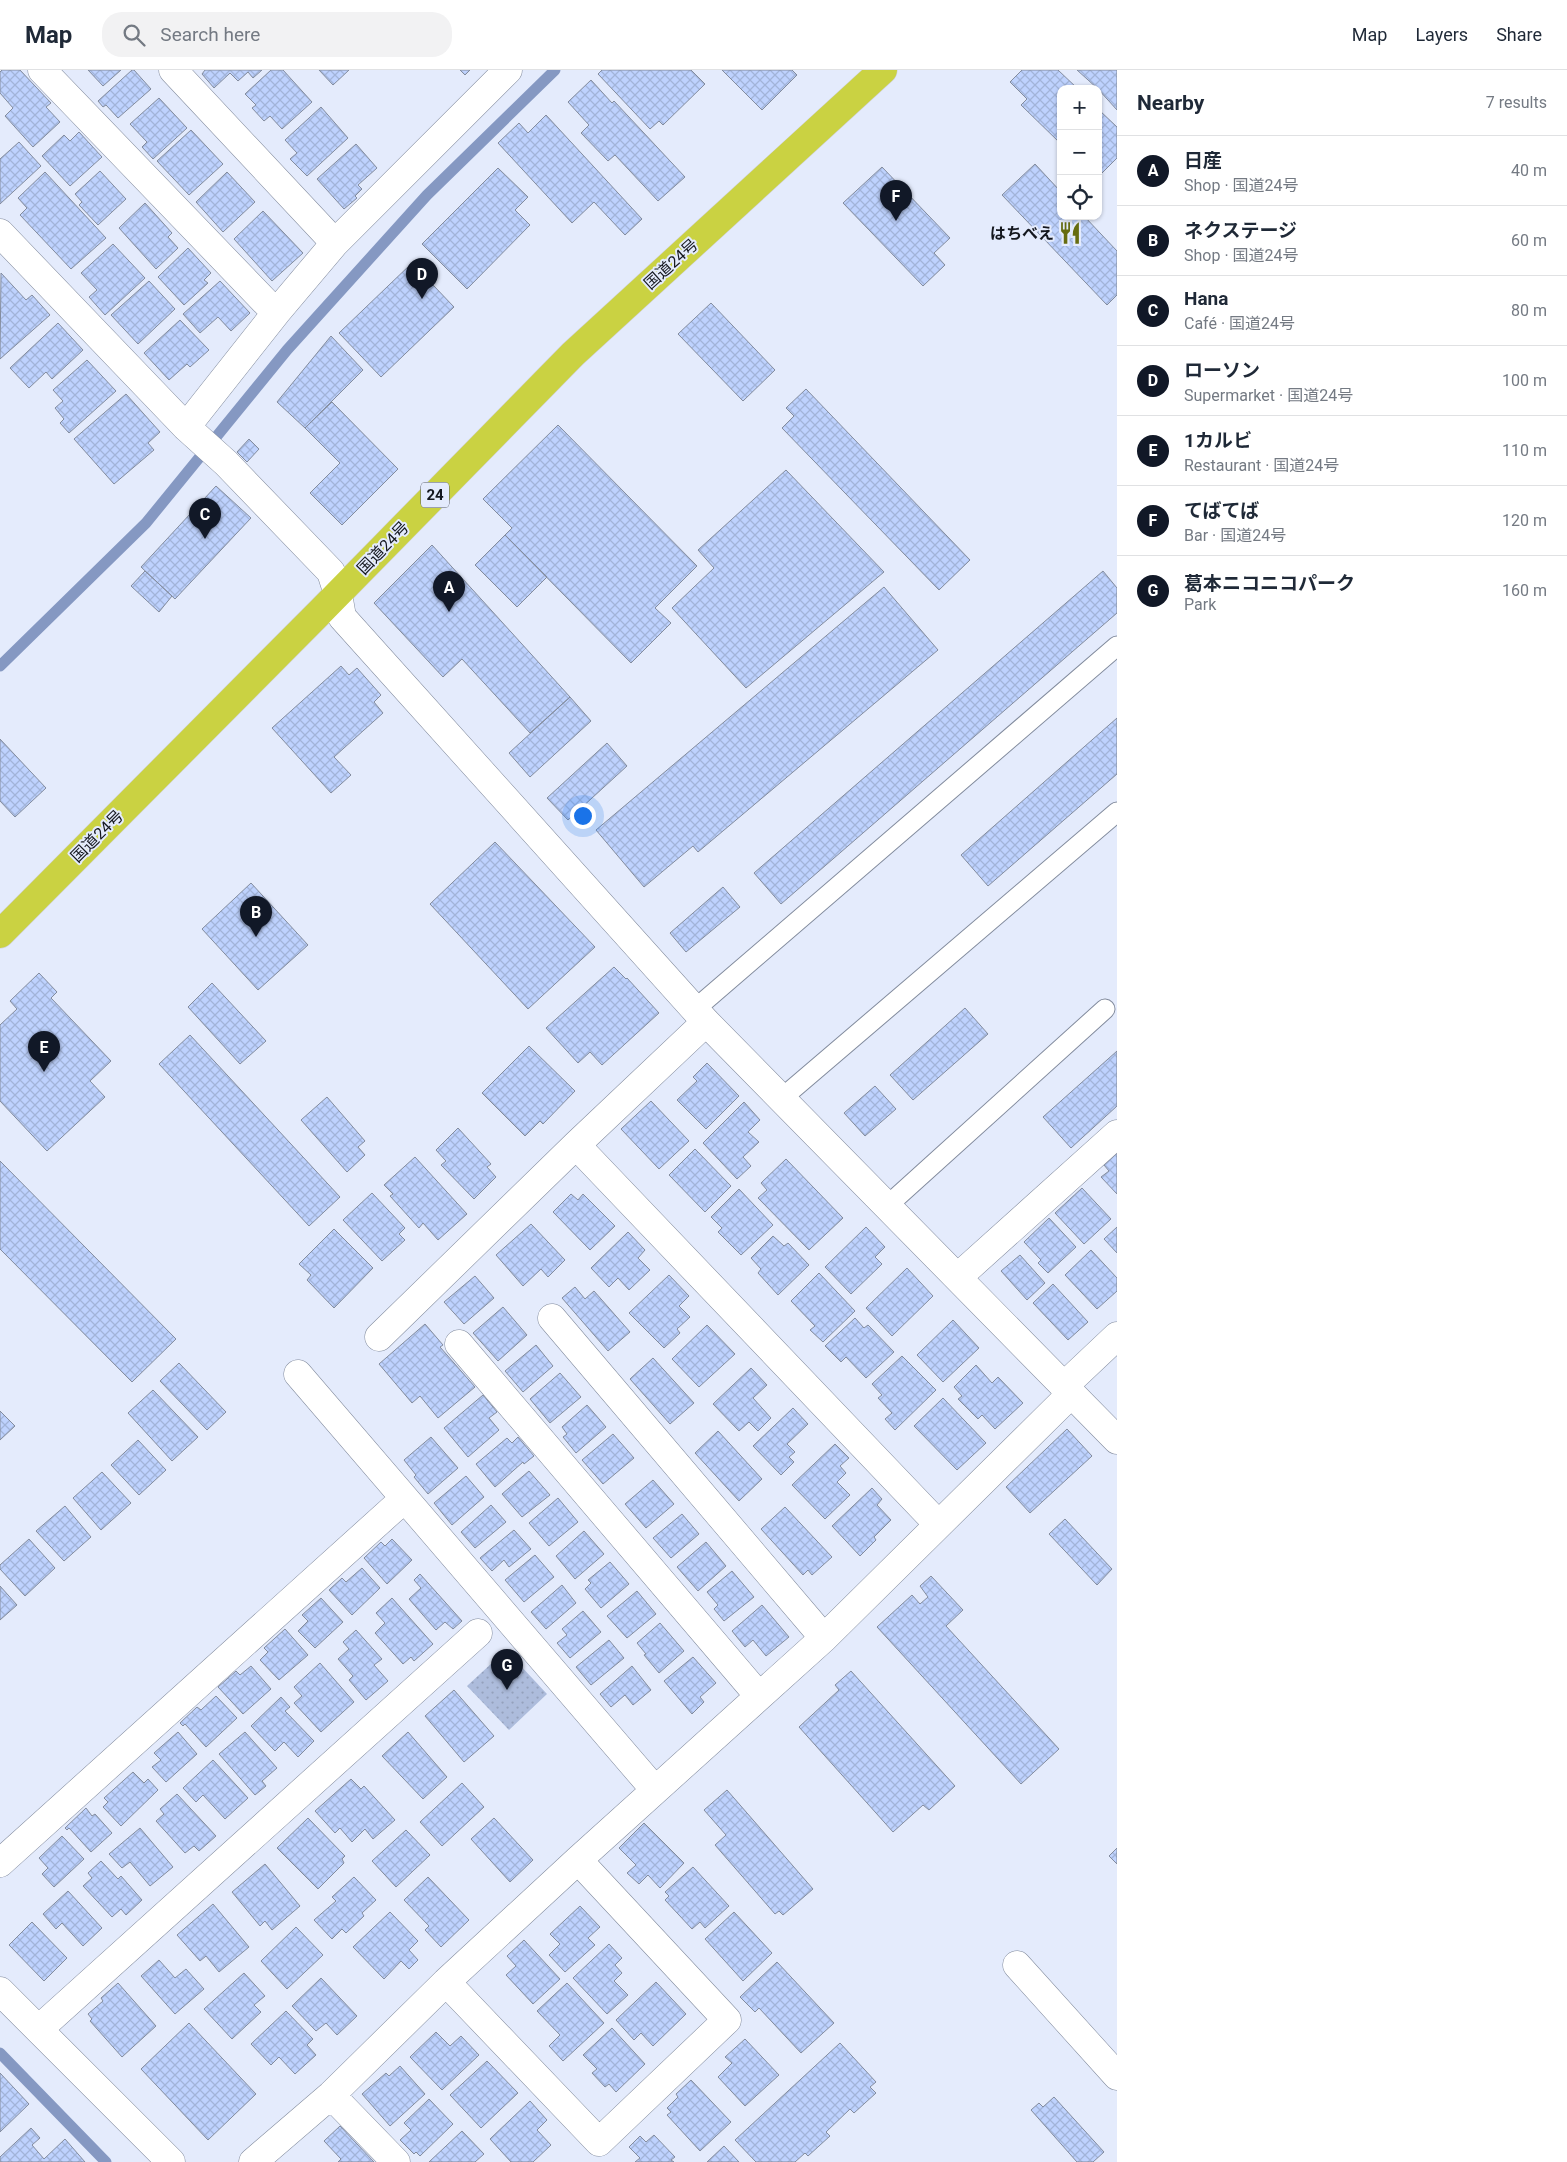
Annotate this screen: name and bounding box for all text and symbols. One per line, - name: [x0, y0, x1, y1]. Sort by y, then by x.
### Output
- search box: [102, 12, 452, 57]
- text: Map: [25, 21, 72, 49]
- icon: search: [120, 21, 148, 49]
- text: Search here: [160, 23, 260, 46]
- text: Map: [1352, 24, 1387, 45]
- text: Layers: [1415, 24, 1468, 45]
- text: Share: [1496, 24, 1542, 45]
- map controls: [1057, 85, 1102, 220]
- button: +: [1057, 85, 1102, 130]
- text: Nearby: [1137, 91, 1204, 115]
- text: 7 results: [1486, 93, 1547, 112]
- button: −: [1057, 130, 1102, 175]
- text: 日産: [1184, 149, 1222, 172]
- text: A: [1148, 161, 1158, 180]
- text: 40 m: [1511, 161, 1547, 180]
- button: locate: [1057, 175, 1102, 220]
- text: Shop · 国道24号: [1184, 176, 1299, 195]
- pin: F: [880, 180, 912, 221]
- text: ネクステージ: [1184, 219, 1297, 242]
- restaurant icon: はちべえ: [1057, 220, 1083, 246]
- place label: はちべえ: [990, 224, 1054, 243]
- text: B: [1148, 231, 1158, 250]
- text: 60 m: [1511, 231, 1547, 250]
- street label: 国道24号: [640, 235, 702, 293]
- text: Shop · 国道24号: [1184, 246, 1299, 265]
- pin: D: [406, 258, 438, 299]
- text: Hana: [1184, 287, 1228, 310]
- text: C: [1148, 301, 1158, 320]
- text: 80 m: [1511, 301, 1547, 320]
- text: Café · 国道24号: [1184, 314, 1295, 333]
- text: ローソン: [1184, 359, 1260, 382]
- text: D: [1148, 371, 1158, 390]
- text: 100 m: [1502, 371, 1547, 390]
- text: Supermarket · 国道24号: [1184, 386, 1353, 405]
- text: 1カルビ: [1184, 429, 1252, 452]
- text: E: [1149, 441, 1158, 460]
- text: 110 m: [1502, 441, 1547, 460]
- text: Restaurant · 国道24号: [1184, 456, 1339, 475]
- road number: 24: [421, 482, 449, 508]
- pin: C: [189, 498, 221, 539]
- text: てばてば: [1184, 499, 1259, 522]
- text: F: [1149, 511, 1157, 530]
- text: 120 m: [1502, 511, 1547, 530]
- street label: 国道24号: [353, 518, 413, 578]
- text: Bar · 国道24号: [1184, 526, 1286, 545]
- pin: A: [433, 571, 465, 612]
- text: 葛本ニコニコパーク: [1184, 572, 1355, 595]
- text: G: [1148, 581, 1158, 600]
- text: 160 m: [1502, 581, 1547, 600]
- text: Park: [1184, 595, 1216, 614]
- your location: [570, 803, 596, 829]
- street label: 国道24号: [67, 806, 127, 866]
- pin: B: [240, 896, 272, 937]
- pin: E: [28, 1031, 60, 1072]
- pin: G: [491, 1649, 523, 1690]

